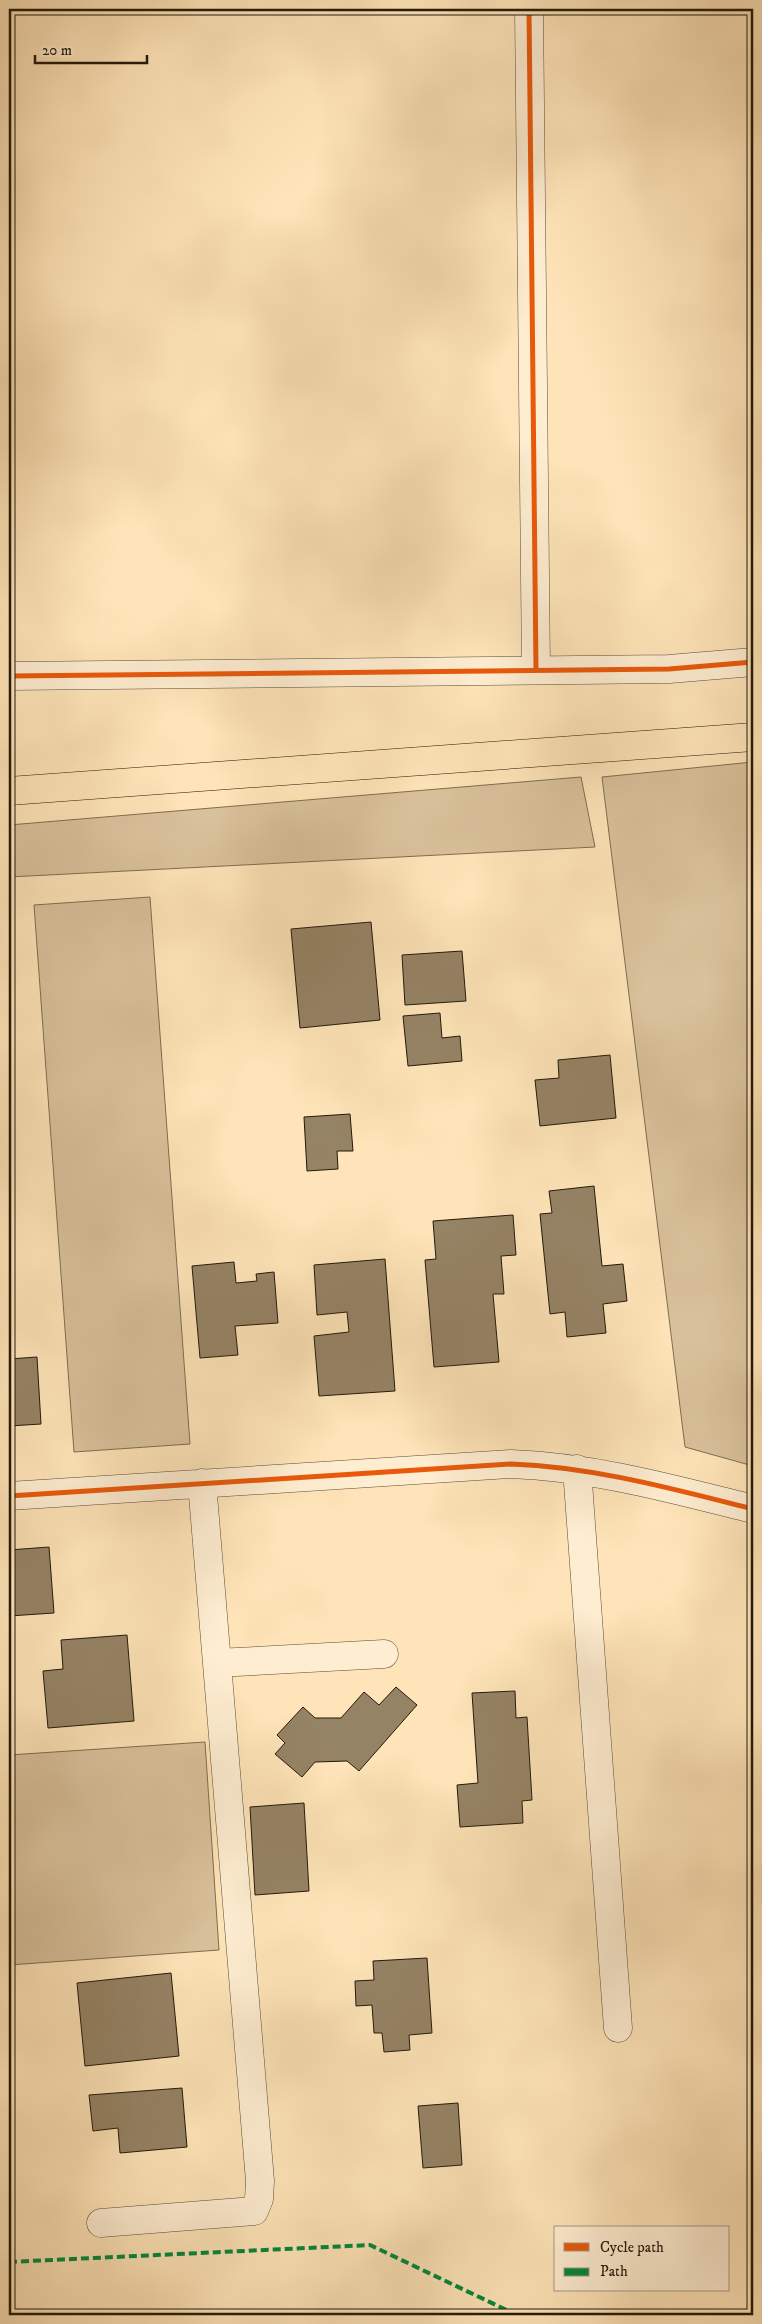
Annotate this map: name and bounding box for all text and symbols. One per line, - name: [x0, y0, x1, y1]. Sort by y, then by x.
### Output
- scale bar: [35, 32, 148, 64]
- text: 20 m: [42, 41, 72, 60]
- legend: [554, 2226, 730, 2292]
- text: Cycle path: [600, 2238, 664, 2257]
- text: Path: [600, 2262, 628, 2281]

